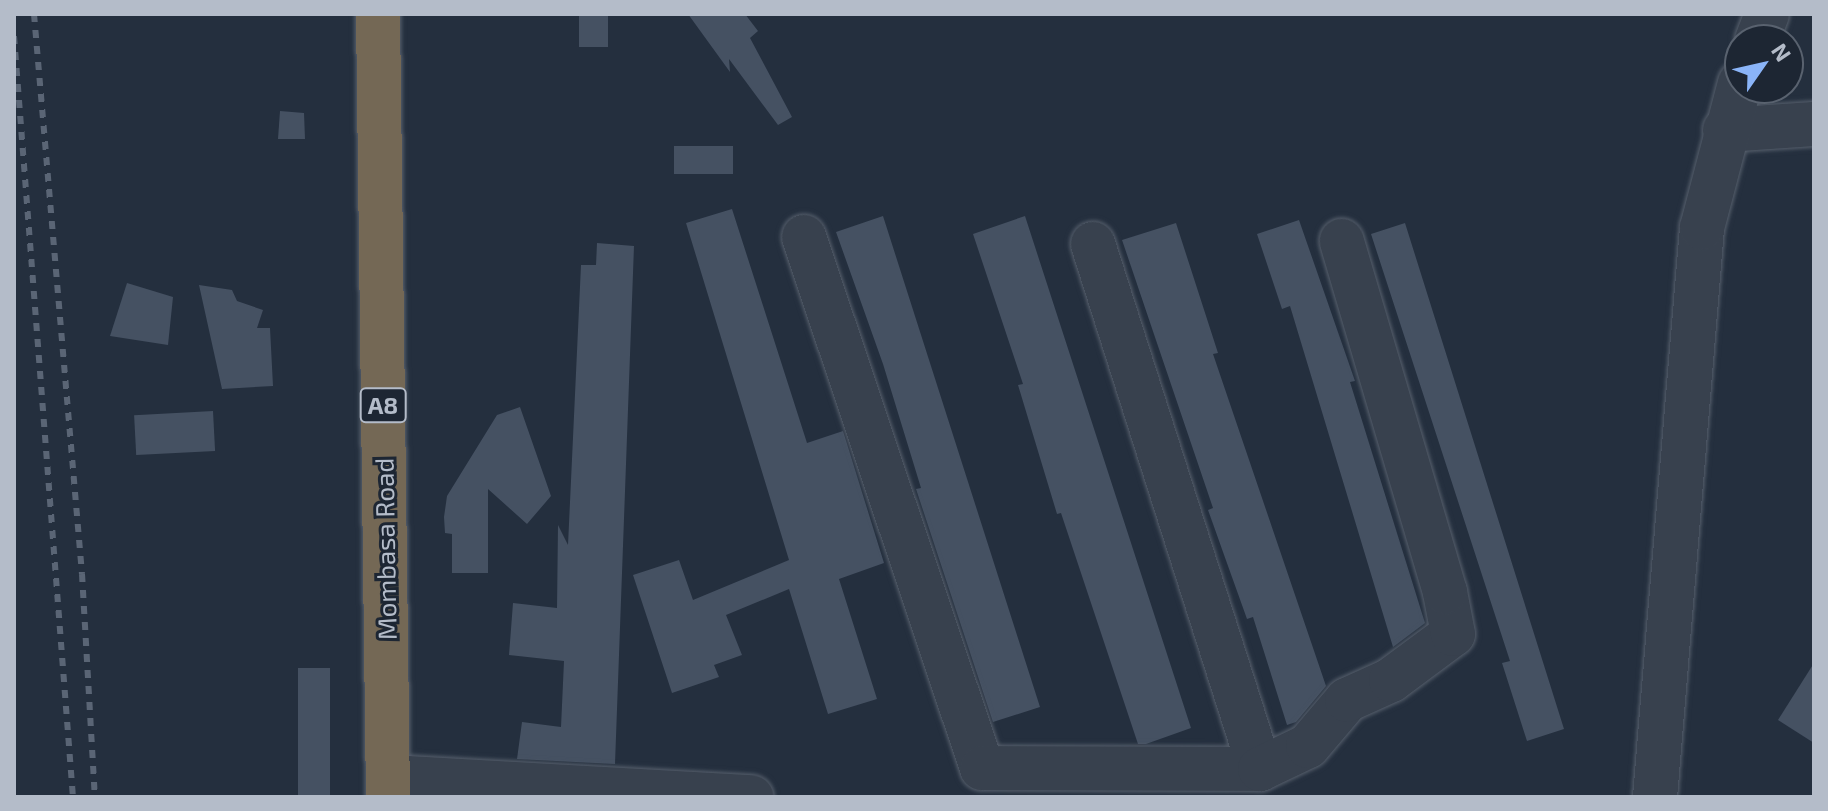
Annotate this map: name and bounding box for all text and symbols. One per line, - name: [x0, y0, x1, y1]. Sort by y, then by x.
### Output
- north arrow: [1724, 24, 1804, 104]
- text: N: [1767, 38, 1797, 66]
- road number: A8: [359, 385, 407, 425]
- street label: Mombasa Road: [368, 457, 402, 641]

